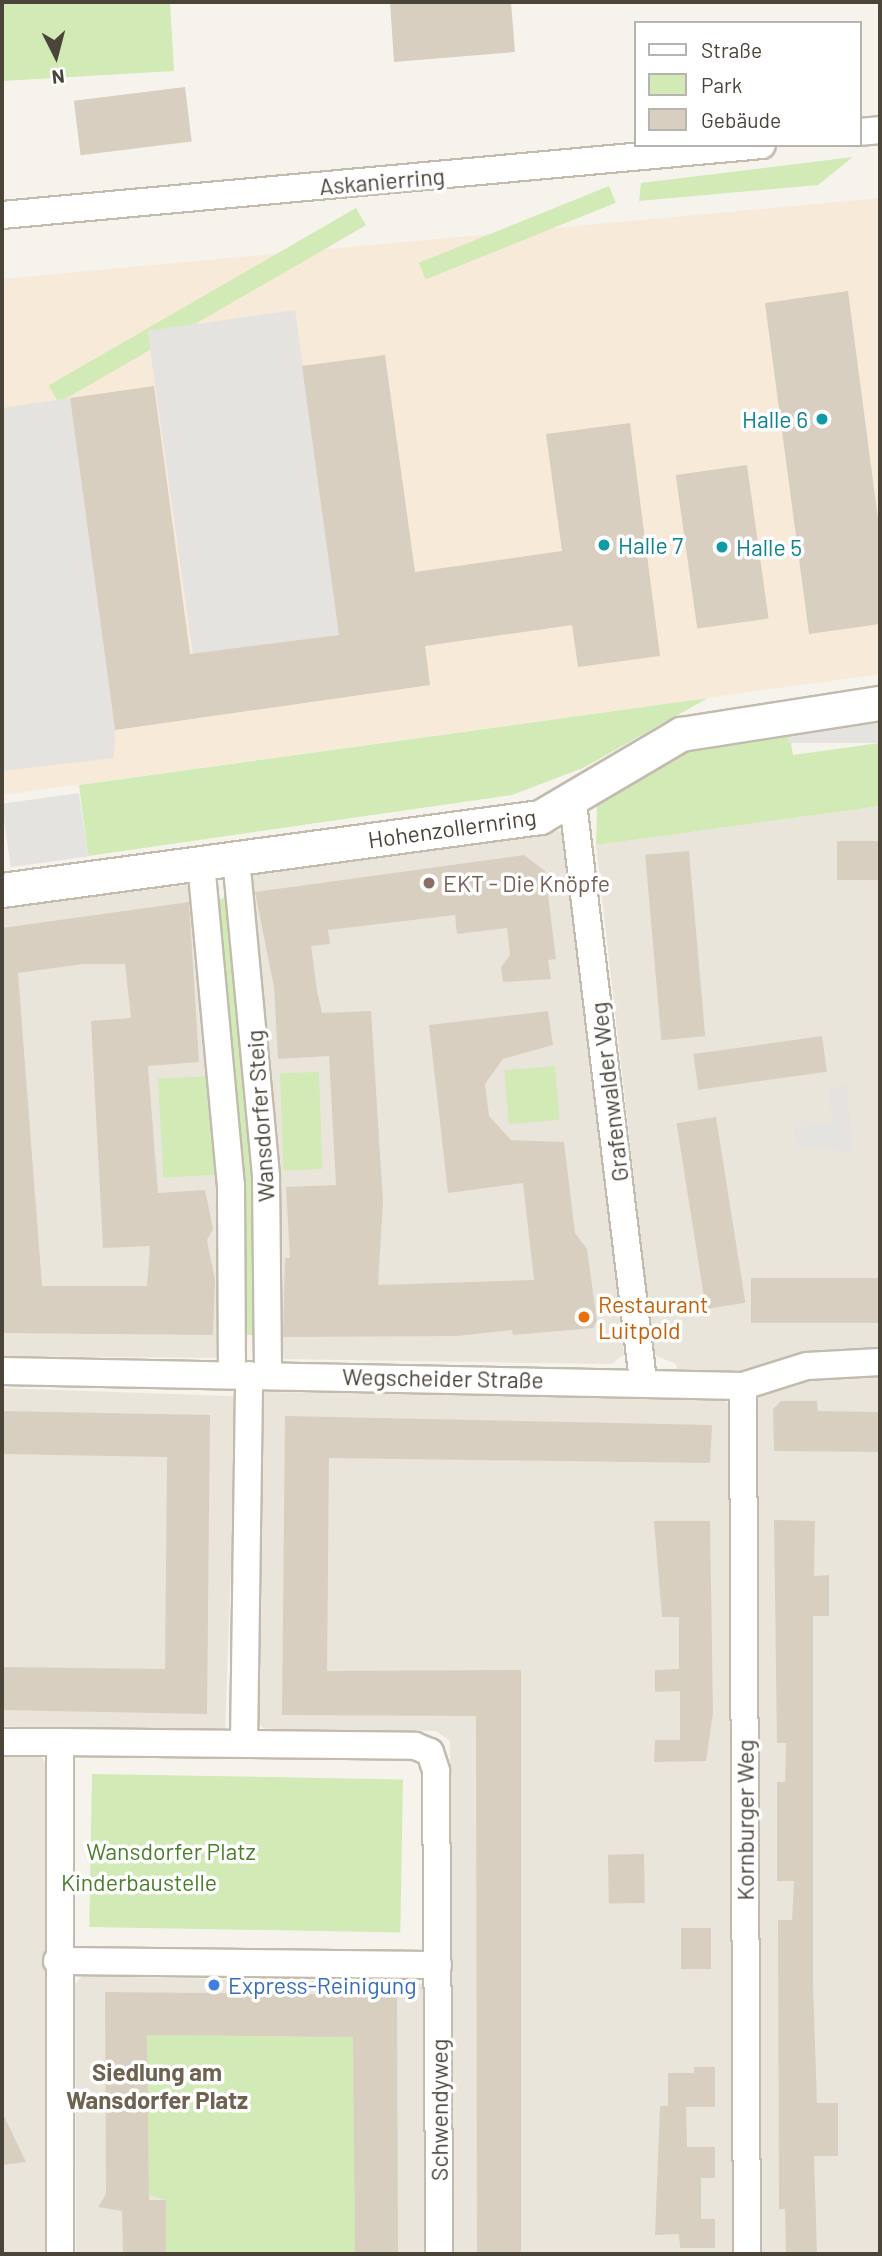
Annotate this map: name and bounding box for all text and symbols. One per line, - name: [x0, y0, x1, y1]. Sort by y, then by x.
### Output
- north arrow: [21, 21, 91, 91]
- legend: [634, 21, 861, 147]
- text: Straße: [701, 37, 762, 62]
- text: N: [51, 65, 66, 89]
- text: Park: [701, 72, 742, 97]
- text: Gebäude: [701, 107, 781, 132]
- street label: Askanierring: [318, 162, 446, 200]
- place label: Halle 6: [742, 405, 808, 433]
- marker: Halle 6: [814, 411, 830, 427]
- place label: Halle 7: [618, 531, 683, 559]
- place label: Halle 5: [736, 533, 802, 561]
- marker: Halle 7: [596, 537, 612, 553]
- marker: Halle 5: [714, 539, 730, 555]
- street label: Hohenzollernring: [366, 803, 538, 853]
- place label: EKT - Die Knöpfe: [443, 869, 610, 897]
- marker: EKT - Die Knöpfe: [421, 875, 437, 891]
- street label: Grafenwalder Weg: [584, 1001, 634, 1183]
- street label: Wansdorfer Steig: [240, 1029, 280, 1203]
- place label: Restaurant Luitpold: [598, 1290, 708, 1344]
- marker: Restaurant Luitpold: [576, 1309, 592, 1325]
- street label: Wegscheider Straße: [342, 1362, 544, 1394]
- street label: Kornburger Weg: [731, 1739, 759, 1901]
- park label: Wansdorfer Platz: [86, 1837, 256, 1865]
- park label: Kinderbaustelle: [61, 1868, 217, 1896]
- place label: Express-Reinigung: [228, 1971, 416, 1999]
- marker: Express-Reinigung: [206, 1977, 222, 1993]
- street label: Schwendyweg: [425, 2039, 453, 2181]
- district label: Siedlung am Wansdorfer Platz: [66, 2058, 248, 2114]

